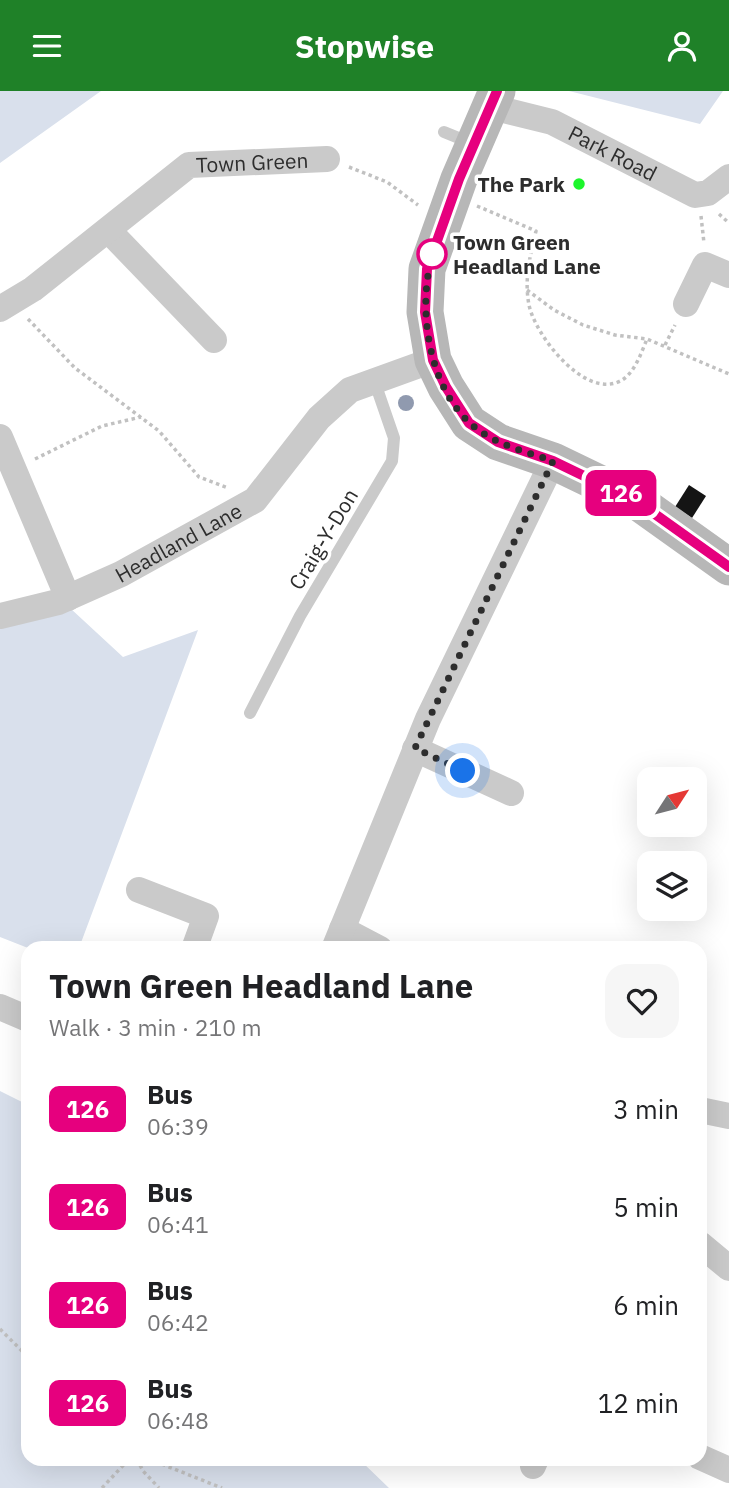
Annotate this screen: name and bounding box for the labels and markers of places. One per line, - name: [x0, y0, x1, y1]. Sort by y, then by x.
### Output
- place label: The Park: [477, 170, 566, 198]
- marker: The Park: [571, 176, 587, 192]
- place label: Town Green Headland Lane: [453, 228, 601, 280]
- marker: Town Green Headland Lane: [417, 239, 447, 269]

